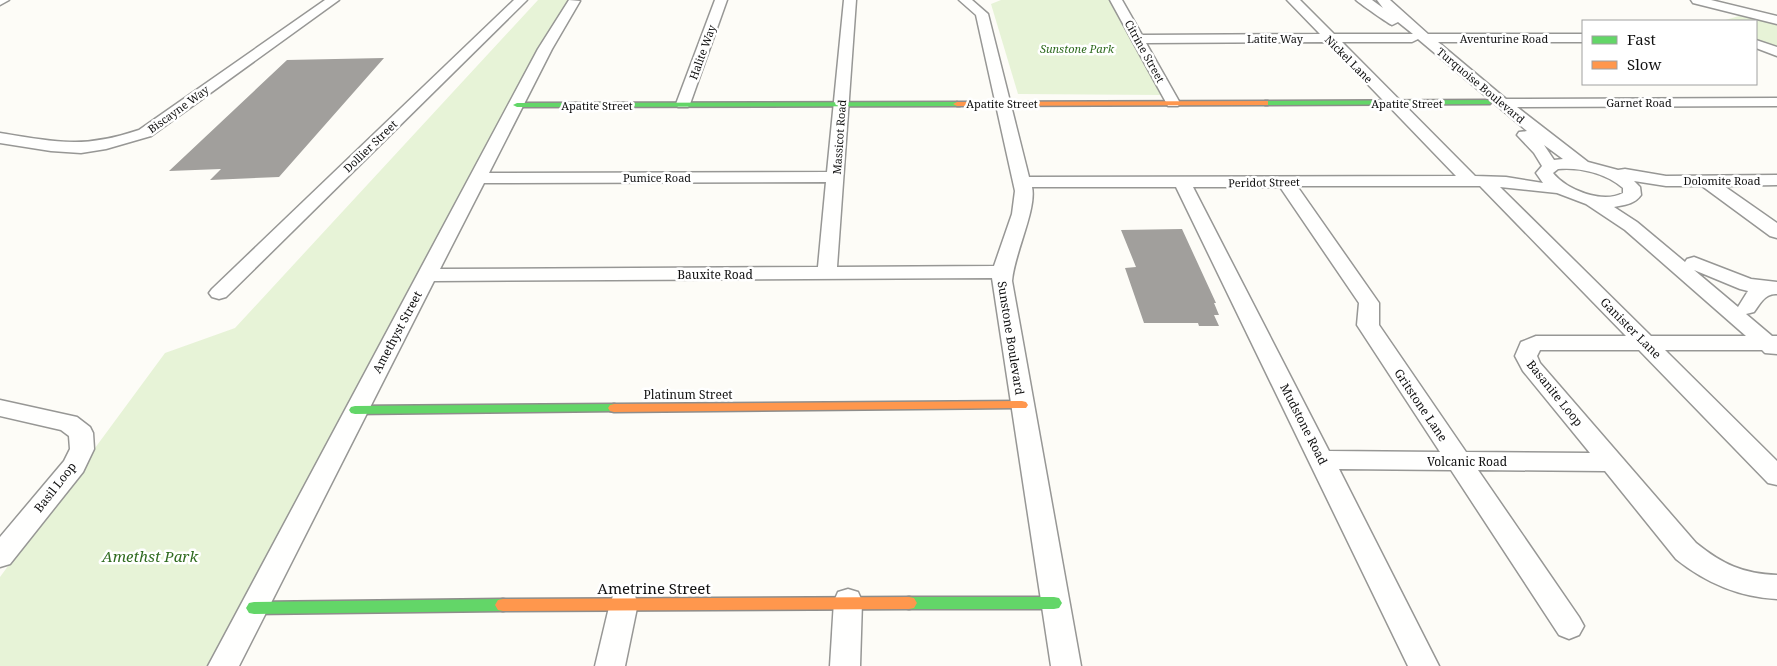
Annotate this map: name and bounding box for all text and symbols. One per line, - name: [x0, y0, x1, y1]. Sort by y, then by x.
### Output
- street label: Citrine Street: [1122, 17, 1168, 85]
- legend: [1582, 20, 1757, 85]
- street label: Halite Way: [685, 22, 719, 82]
- text: Fast: [1627, 29, 1656, 49]
- street label: Latite Way: [1247, 31, 1304, 46]
- street label: Aventurine Road: [1460, 31, 1548, 46]
- street label: Nickel Lane: [1322, 32, 1376, 86]
- park label: Sunstone Park: [1040, 41, 1115, 56]
- street label: Turquoise Boulevard: [1434, 44, 1528, 126]
- text: Slow: [1627, 54, 1661, 74]
- street label: Biscayne Way: [144, 81, 212, 136]
- street label: Garnet Road: [1606, 95, 1672, 110]
- street label: Apatite Street: [966, 96, 1038, 111]
- street label: Apatite Street: [1371, 96, 1443, 111]
- street label: Apatite Street: [561, 98, 633, 113]
- street label: Massicot Road: [829, 99, 849, 175]
- street label: Dollier Street: [340, 116, 400, 175]
- street label: Pumice Road: [623, 170, 691, 185]
- street label: Dolomite Road: [1683, 173, 1761, 188]
- street label: Peridot Street: [1228, 174, 1300, 190]
- street label: Bauxite Road: [677, 266, 753, 283]
- street label: Sunstone Boulevard: [994, 280, 1028, 397]
- street label: Amethyst Street: [368, 288, 426, 376]
- street label: Ganister Lane: [1597, 294, 1665, 362]
- street label: Basanite Loop: [1523, 356, 1587, 430]
- street label: Gritstone Lane: [1390, 365, 1452, 445]
- street label: Mudstone Road: [1276, 380, 1332, 468]
- street label: Platinum Street: [643, 386, 733, 403]
- street label: Volcanic Road: [1427, 453, 1508, 470]
- street label: Basil Loop: [30, 458, 80, 516]
- park label: Amethst Park: [101, 546, 198, 566]
- street label: Ametrine Street: [597, 578, 711, 598]

